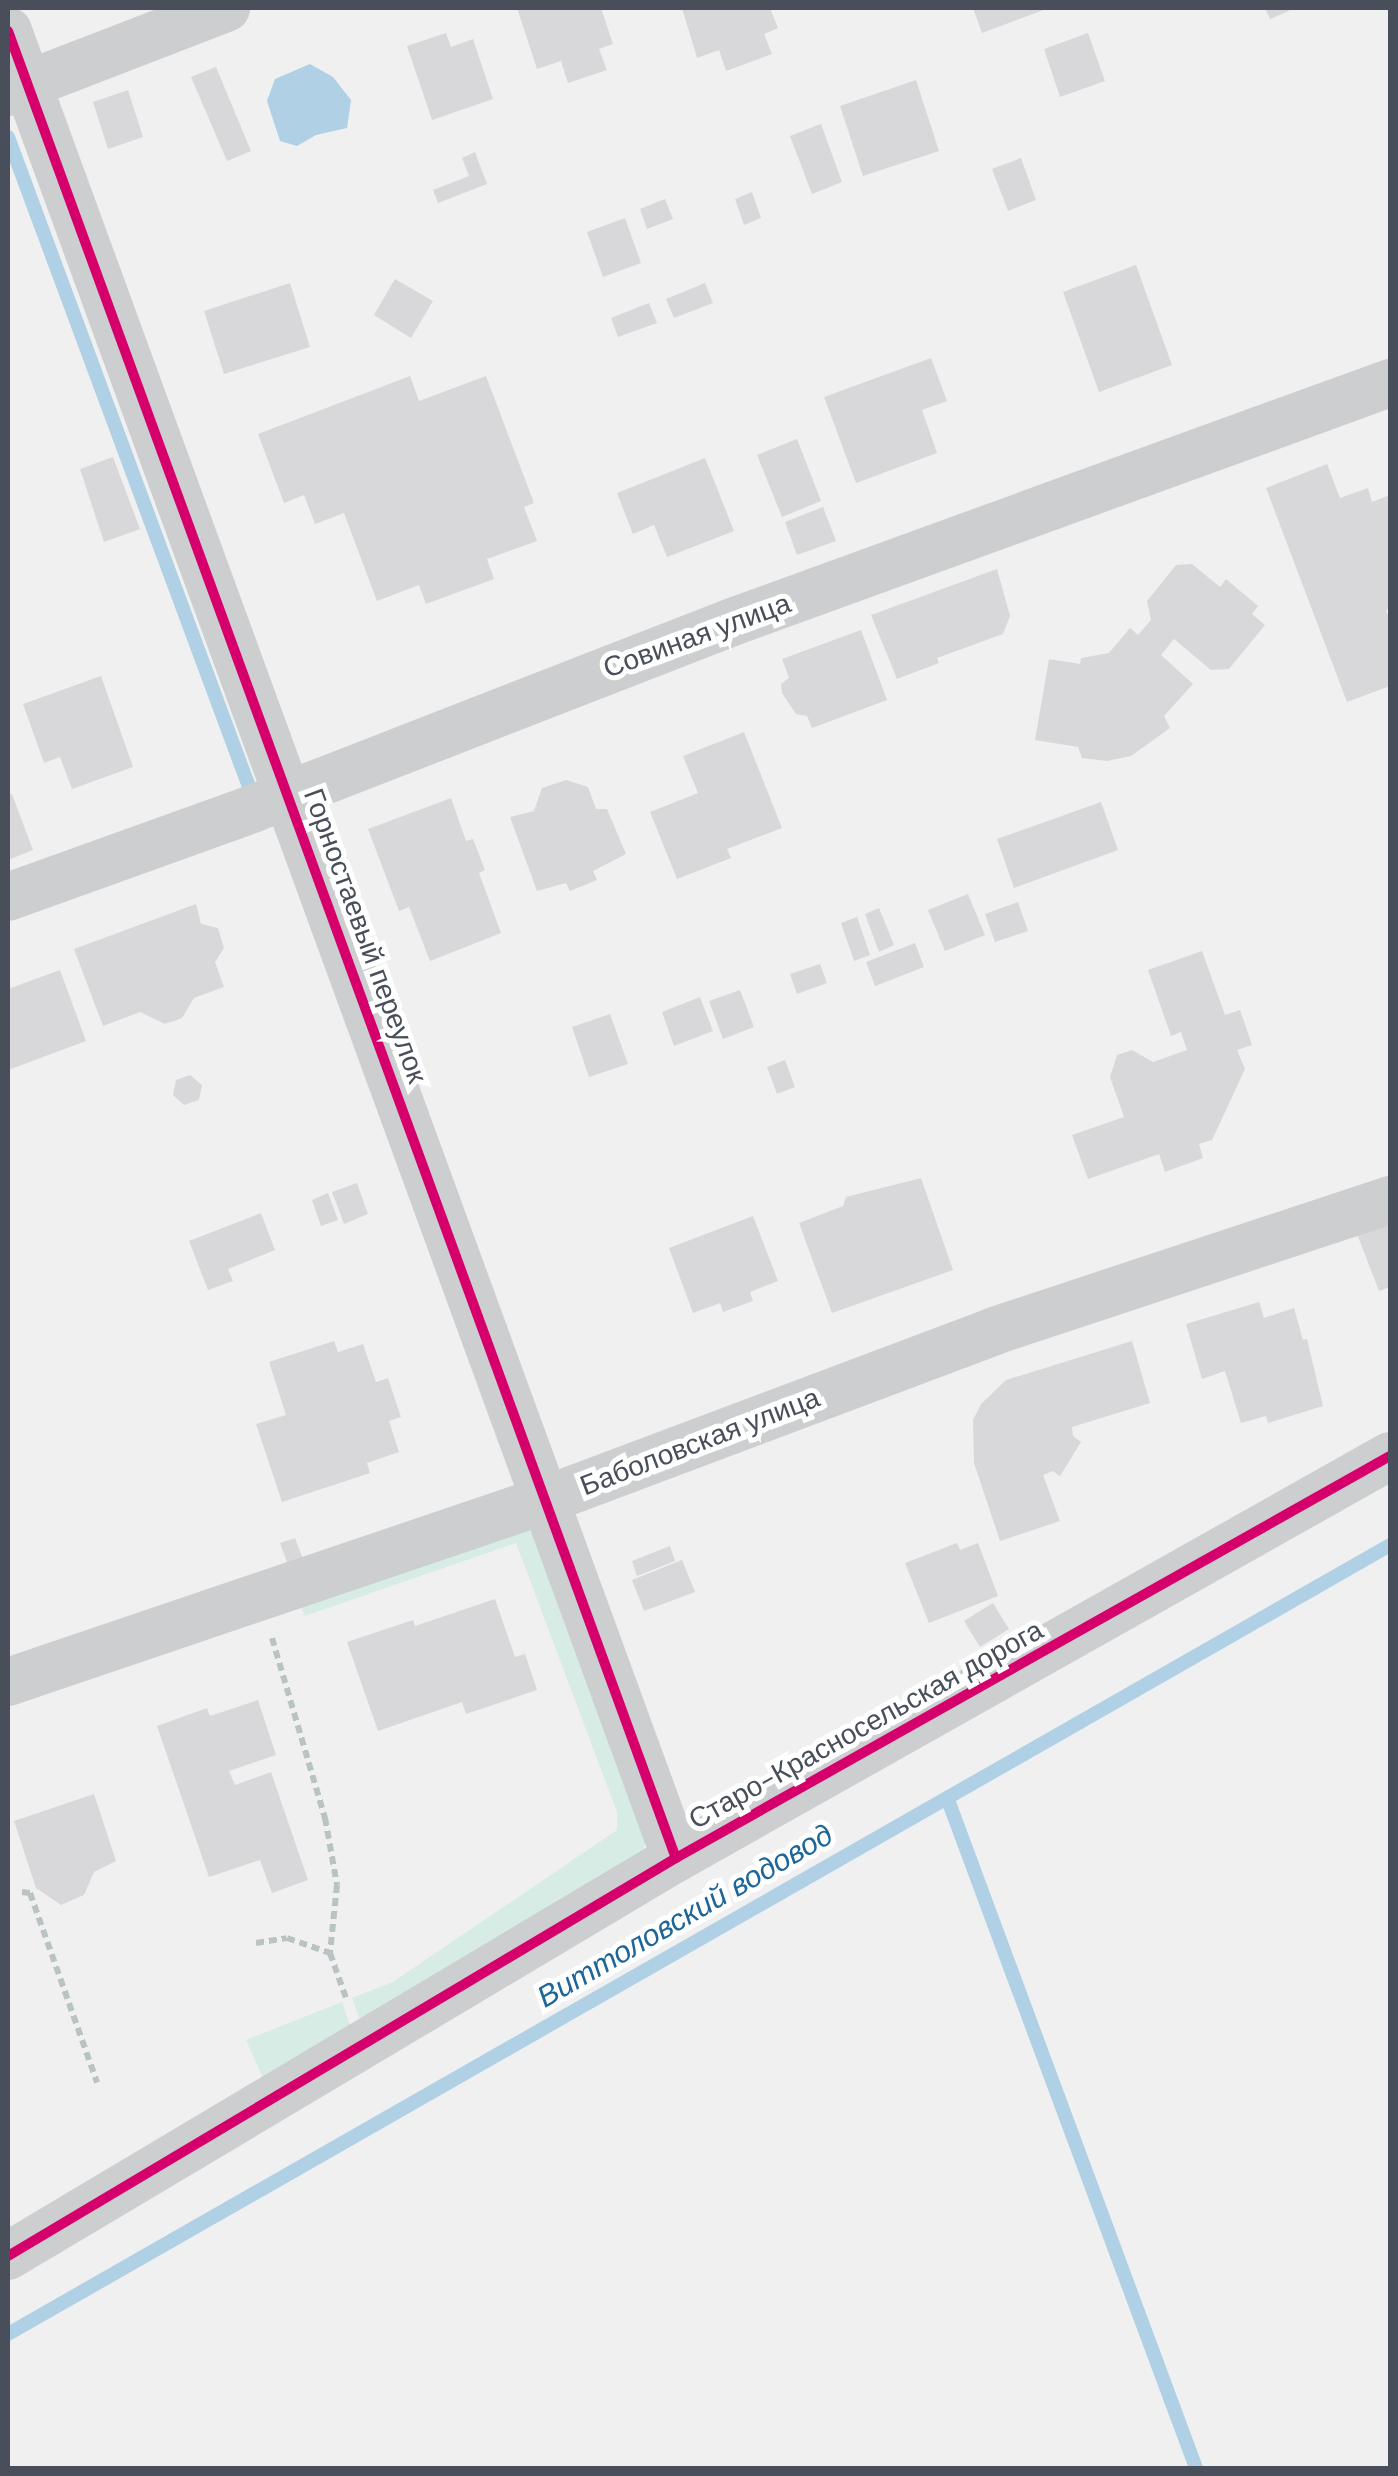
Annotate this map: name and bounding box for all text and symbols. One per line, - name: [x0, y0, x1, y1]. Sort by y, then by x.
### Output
- street label: Совиная улица: [599, 587, 795, 685]
- street label: Горностаевый переулок: [296, 784, 434, 1088]
- street label: Баболовская улица: [576, 1381, 824, 1503]
- street label: Старо-Красносельская дорога: [683, 1613, 1049, 1837]
- water label: Виттоловский водовод: [531, 1817, 839, 2015]

